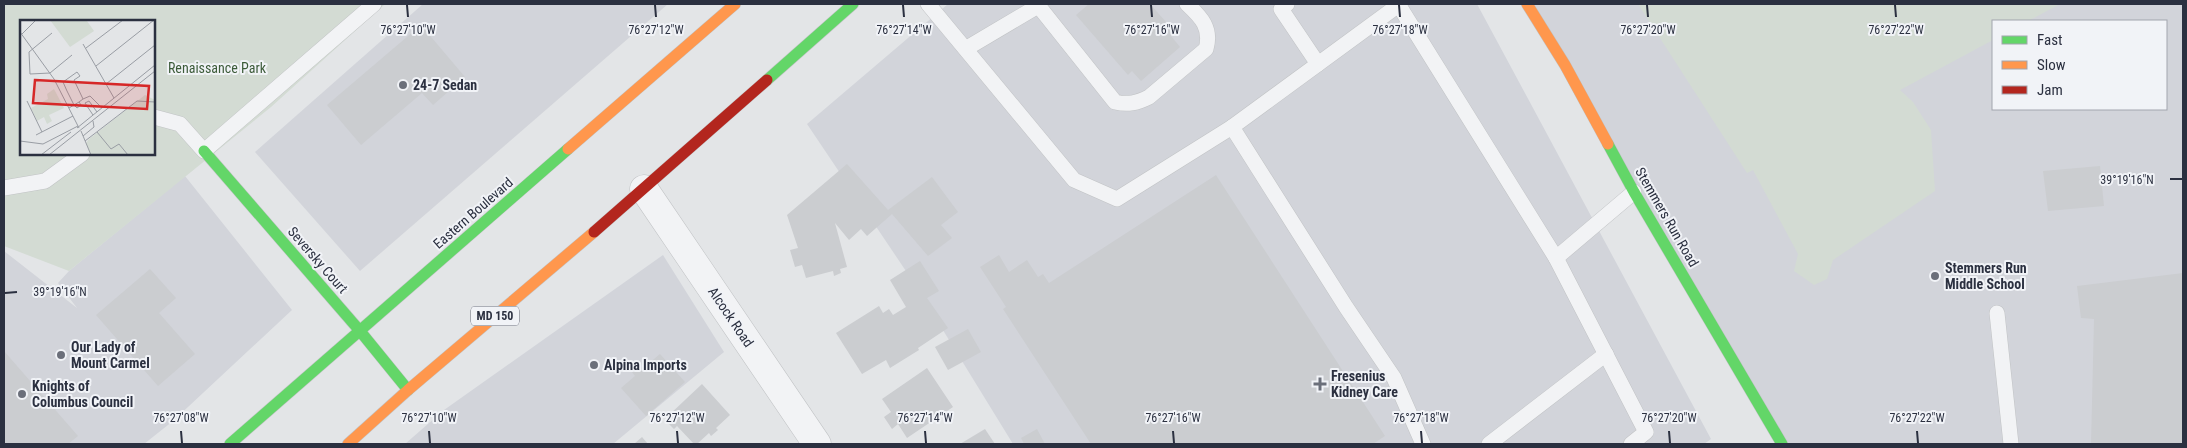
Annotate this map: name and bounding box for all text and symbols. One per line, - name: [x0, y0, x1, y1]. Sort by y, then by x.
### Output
- inset map: [20, 20, 155, 155]
- legend: [1992, 20, 2167, 110]
- text: 76°27'10"W: [380, 23, 436, 37]
- text: 76°27'12"W: [628, 23, 684, 37]
- text: 76°27'14"W: [876, 23, 932, 37]
- text: 76°27'16"W: [1124, 23, 1180, 37]
- text: 76°27'18"W: [1372, 23, 1428, 37]
- text: 76°27'20"W: [1620, 23, 1676, 37]
- text: 76°27'22"W: [1868, 23, 1924, 37]
- text: Fast: [2037, 31, 2062, 49]
- text: Slow: [2037, 56, 2066, 74]
- park label: Renaissance Park: [168, 60, 267, 76]
- place label: 24-7 Sedan: [413, 77, 477, 93]
- marker: 24-7 Sedan: [397, 79, 409, 91]
- text: Jam: [2037, 81, 2063, 99]
- street label: Stemmers Run Road: [1632, 165, 1702, 269]
- text: 39°19'16"N: [2100, 173, 2154, 187]
- street label: Eastern Boulevard: [430, 174, 516, 252]
- street label: Seversky Court: [285, 224, 351, 296]
- place label: Stemmers Run Middle School: [1945, 260, 2027, 292]
- marker: Stemmers Run Middle School: [1929, 270, 1941, 282]
- street label: Alcock Road: [705, 284, 757, 350]
- text: 39°19'16"N: [33, 285, 87, 299]
- road number: MD 150: [471, 306, 519, 326]
- place label: Our Lady of Mount Carmel: [71, 339, 150, 371]
- marker: Our Lady of Mount Carmel: [55, 349, 67, 361]
- place label: Alpina Imports: [604, 357, 687, 373]
- marker: Alpina Imports: [588, 359, 600, 371]
- place label: Fresenius Kidney Care: [1331, 368, 1398, 400]
- marker: Fresenius Kidney Care: [1313, 377, 1327, 391]
- place label: Knights of Columbus Council: [32, 378, 133, 410]
- marker: Knights of Columbus Council: [16, 388, 28, 400]
- text: 76°27'08"W: [153, 411, 209, 425]
- text: 76°27'10"W: [401, 411, 457, 425]
- text: 76°27'12"W: [649, 411, 705, 425]
- text: 76°27'14"W: [897, 411, 953, 425]
- text: 76°27'16"W: [1145, 411, 1201, 425]
- text: 76°27'18"W: [1393, 411, 1449, 425]
- text: 76°27'20"W: [1641, 411, 1697, 425]
- text: 76°27'22"W: [1889, 411, 1945, 425]

